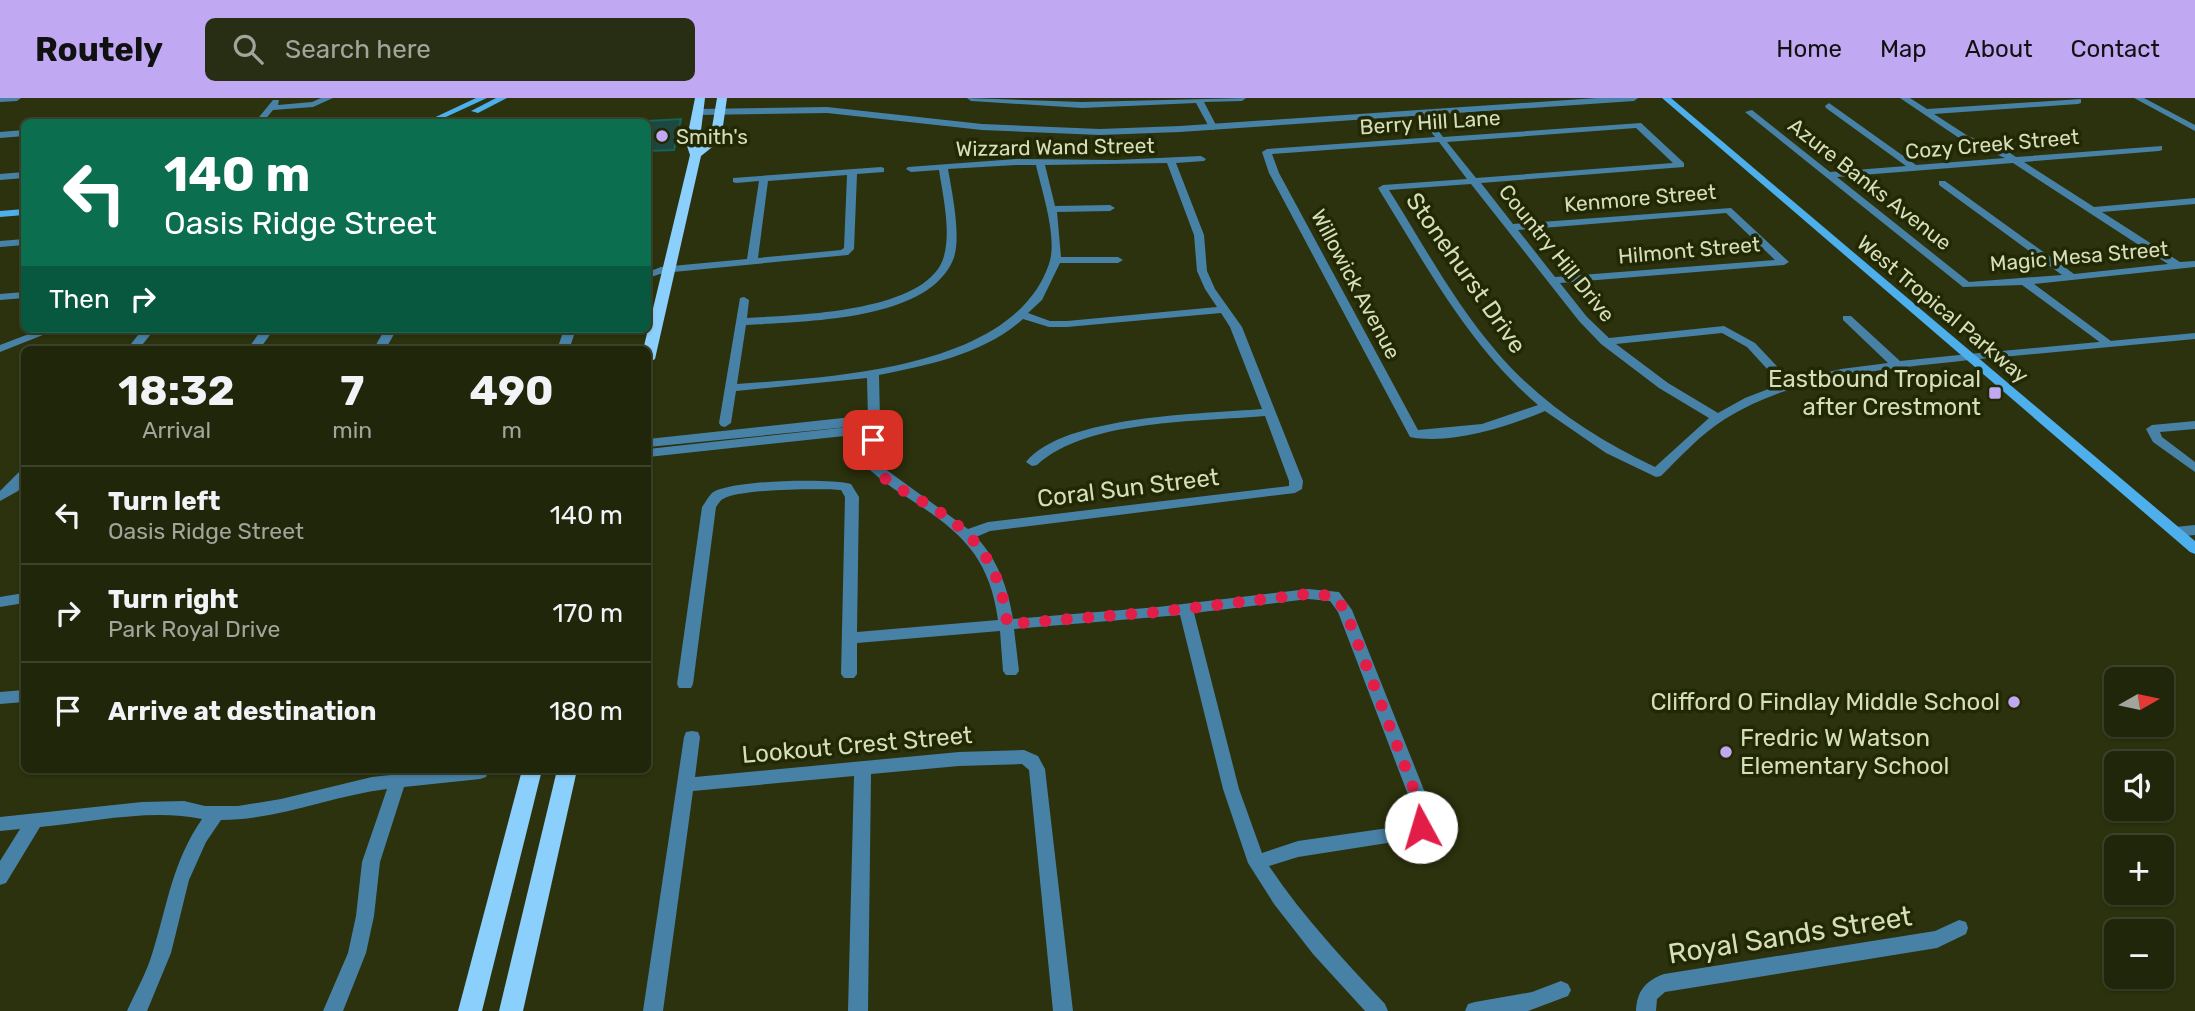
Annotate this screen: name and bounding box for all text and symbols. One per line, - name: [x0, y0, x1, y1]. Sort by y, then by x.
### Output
- search box: [205, 18, 695, 81]
- text: Routely: [35, 30, 163, 69]
- icon: search: [229, 30, 267, 68]
- text: Search here: [285, 34, 431, 65]
- text: Home: [1776, 35, 1842, 63]
- text: Map: [1880, 35, 1927, 63]
- text: About: [1965, 35, 2033, 63]
- text: Contact: [2071, 35, 2160, 63]
- street label: Berry Hill Lane: [1359, 105, 1501, 139]
- street label: Azure Banks Avenue: [1784, 113, 1956, 255]
- place label: Smith's: [676, 124, 748, 149]
- street label: Cozy Creek Street: [1904, 124, 2080, 164]
- marker: Smith's: [654, 128, 670, 144]
- street label: Wizzard Wand Street: [955, 133, 1155, 161]
- text: 140 m: [164, 145, 310, 203]
- icon: left: [49, 147, 140, 238]
- street label: Country Hill Drive: [1494, 179, 1620, 327]
- street label: Kenmore Street: [1563, 179, 1717, 217]
- street label: Stonehurst Drive: [1400, 187, 1532, 359]
- text: Oasis Ridge Street: [164, 204, 437, 242]
- street label: Willowick Avenue: [1306, 205, 1406, 363]
- street label: West Tropical Parkway: [1852, 230, 2034, 388]
- street label: Hilmont Street: [1617, 231, 1761, 269]
- street label: Magic Mesa Street: [1989, 236, 2169, 276]
- icon: right: [124, 280, 162, 318]
- text: Then: [49, 284, 110, 315]
- place label: Eastbound Tropical after Crestmont: [1768, 365, 1981, 421]
- text: 18:32: [118, 366, 235, 416]
- text: 7: [340, 366, 364, 416]
- text: 490: [470, 366, 554, 416]
- marker: Eastbound Tropical after Crestmont: [1987, 385, 2003, 401]
- pin: [843, 410, 903, 470]
- text: Arrival: [142, 416, 211, 444]
- text: min: [332, 416, 372, 444]
- text: m: [501, 416, 522, 444]
- icon: arrive: [854, 421, 892, 459]
- street label: Coral Sun Street: [1036, 463, 1220, 513]
- text: Turn left: [108, 486, 220, 517]
- icon: left: [49, 496, 87, 534]
- text: 140 m: [550, 500, 623, 531]
- text: Oasis Ridge Street: [108, 517, 304, 545]
- text: Turn right: [108, 584, 238, 615]
- icon: right: [49, 594, 87, 632]
- text: 170 m: [553, 598, 623, 629]
- text: Park Royal Drive: [108, 615, 280, 643]
- north arrow: [2104, 667, 2174, 737]
- map controls: [2104, 667, 2174, 989]
- place label: Clifford O Findlay Middle School: [1650, 688, 2000, 716]
- icon: arrive: [49, 692, 87, 730]
- marker: Clifford O Findlay Middle School: [2006, 694, 2022, 710]
- text: Arrive at destination: [108, 696, 376, 727]
- text: 180 m: [549, 696, 623, 727]
- street label: Lookout Crest Street: [741, 721, 973, 769]
- place label: Fredric W Watson Elementary School: [1740, 724, 1949, 780]
- marker: Fredric W Watson Elementary School: [1718, 744, 1734, 760]
- button: sound: [2104, 751, 2174, 821]
- position arrow: [1384, 790, 1458, 864]
- button: +: [2104, 835, 2174, 905]
- street label: Royal Sands Street: [1666, 899, 1914, 971]
- button: −: [2104, 919, 2174, 989]

